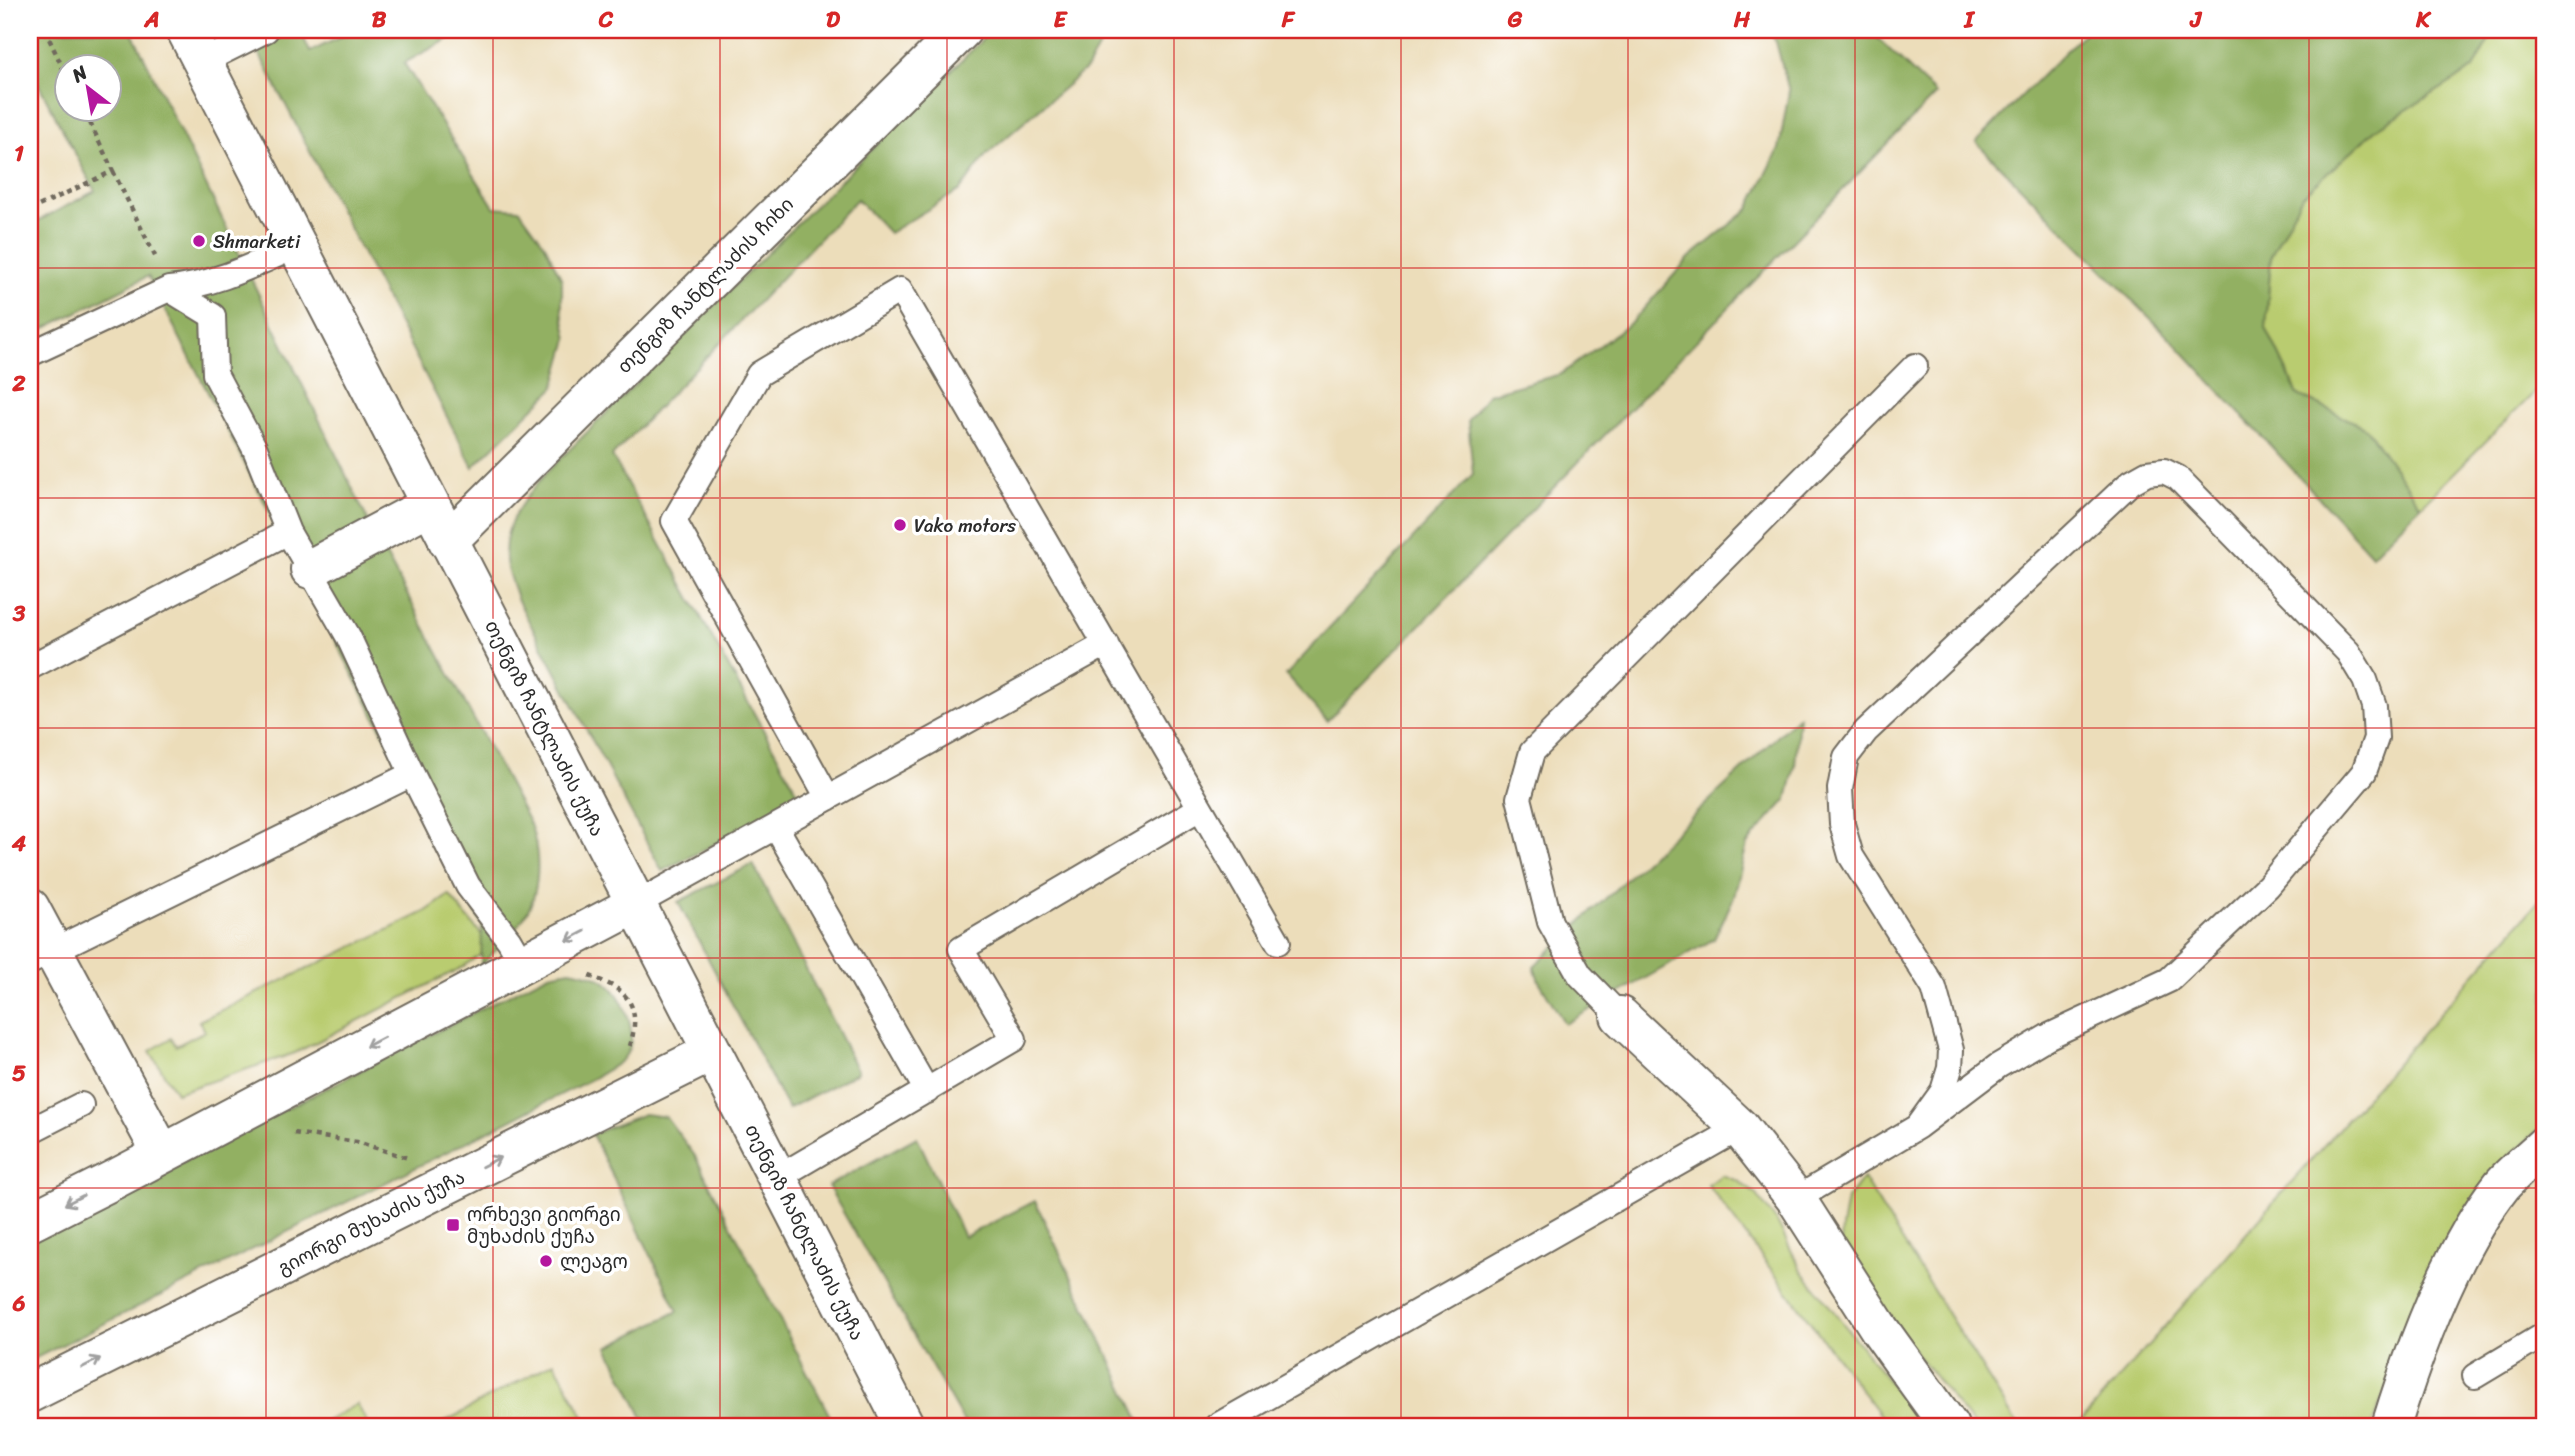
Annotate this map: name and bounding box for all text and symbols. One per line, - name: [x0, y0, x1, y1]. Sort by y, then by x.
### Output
- text: A: [143, 0, 160, 40]
- text: B: [372, 0, 387, 40]
- text: C: [598, 0, 614, 40]
- text: D: [826, 0, 841, 40]
- text: E: [1054, 0, 1069, 40]
- text: F: [1281, 0, 1296, 40]
- text: G: [1507, 0, 1523, 40]
- text: H: [1733, 0, 1751, 40]
- text: I: [1963, 0, 1975, 40]
- text: J: [2189, 0, 2203, 40]
- text: K: [2415, 0, 2432, 40]
- north arrow: [52, 52, 122, 122]
- text: N: [65, 56, 94, 92]
- text: 1: [14, 133, 24, 174]
- street label: თენგიზ ჩანტლაძის ჩიხი: [609, 189, 802, 382]
- place label: Shmarketi: [213, 225, 301, 258]
- marker: Shmarketi: [191, 233, 207, 249]
- text: 2: [11, 363, 26, 404]
- place label: Vako motors: [914, 509, 1016, 542]
- marker: Vako motors: [892, 517, 908, 533]
- text: 3: [12, 593, 26, 634]
- street label: თენგიზ ჩანტლაძის ქუჩა: [476, 614, 614, 842]
- text: 4: [11, 823, 27, 864]
- one-way arrow: [566, 929, 586, 943]
- one-way arrow: [365, 1036, 385, 1050]
- text: 5: [12, 1053, 26, 1094]
- street label: თენგიზ ჩანტლაძის ქუჩა: [736, 1118, 874, 1346]
- one-way arrow: [480, 1155, 501, 1169]
- street label: გიორგი მუხაძის ქუჩა: [272, 1161, 471, 1284]
- one-way arrow: [64, 1194, 85, 1208]
- place label: ორხევი გიორგი მუხაძის ქუჩა: [467, 1198, 621, 1253]
- marker: ორხევი გიორგი მუხაძის ქუჩა: [445, 1217, 461, 1233]
- place label: ლეაგო: [560, 1245, 628, 1278]
- marker: ლეაგო: [538, 1253, 554, 1269]
- text: 6: [11, 1283, 26, 1324]
- one-way arrow: [80, 1355, 101, 1369]

